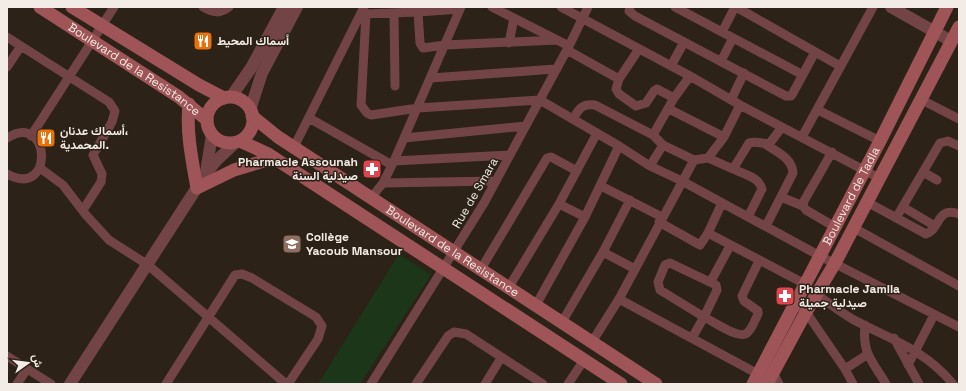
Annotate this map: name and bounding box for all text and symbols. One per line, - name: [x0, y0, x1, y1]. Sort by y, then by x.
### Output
- street label: Boulevard de la Resistance: [65, 19, 204, 119]
- restaurant icon: أسماك المحيط: [192, 30, 214, 52]
- place label: أسماك المحيط: [217, 33, 289, 49]
- place label: أسماك عدنان، المحمدية.: [60, 123, 128, 153]
- restaurant icon: أسماك عدنان، المحمدية.: [35, 127, 57, 149]
- street label: Boulevard de Tadla: [819, 144, 884, 248]
- place label: Pharmacie Assounah صيدلية السنة: [238, 154, 358, 184]
- street label: Rue de Smara: [448, 155, 502, 231]
- pharmacy icon: Pharmacie Assounah صيدلية السنة: [361, 158, 383, 180]
- street label: Boulevard de la Resistance: [383, 202, 522, 300]
- place label: Collège Yacoub Mansour: [306, 229, 403, 259]
- school or university icon: Collège Yacoub Mansour: [281, 233, 303, 255]
- place label: Pharmacie Jamila صيدلية جميلة: [799, 281, 900, 311]
- pharmacy icon: Pharmacie Jamila صيدلية جميلة: [774, 285, 796, 307]
- north arrow: [8, 343, 48, 383]
- text: ش: [29, 352, 46, 369]

